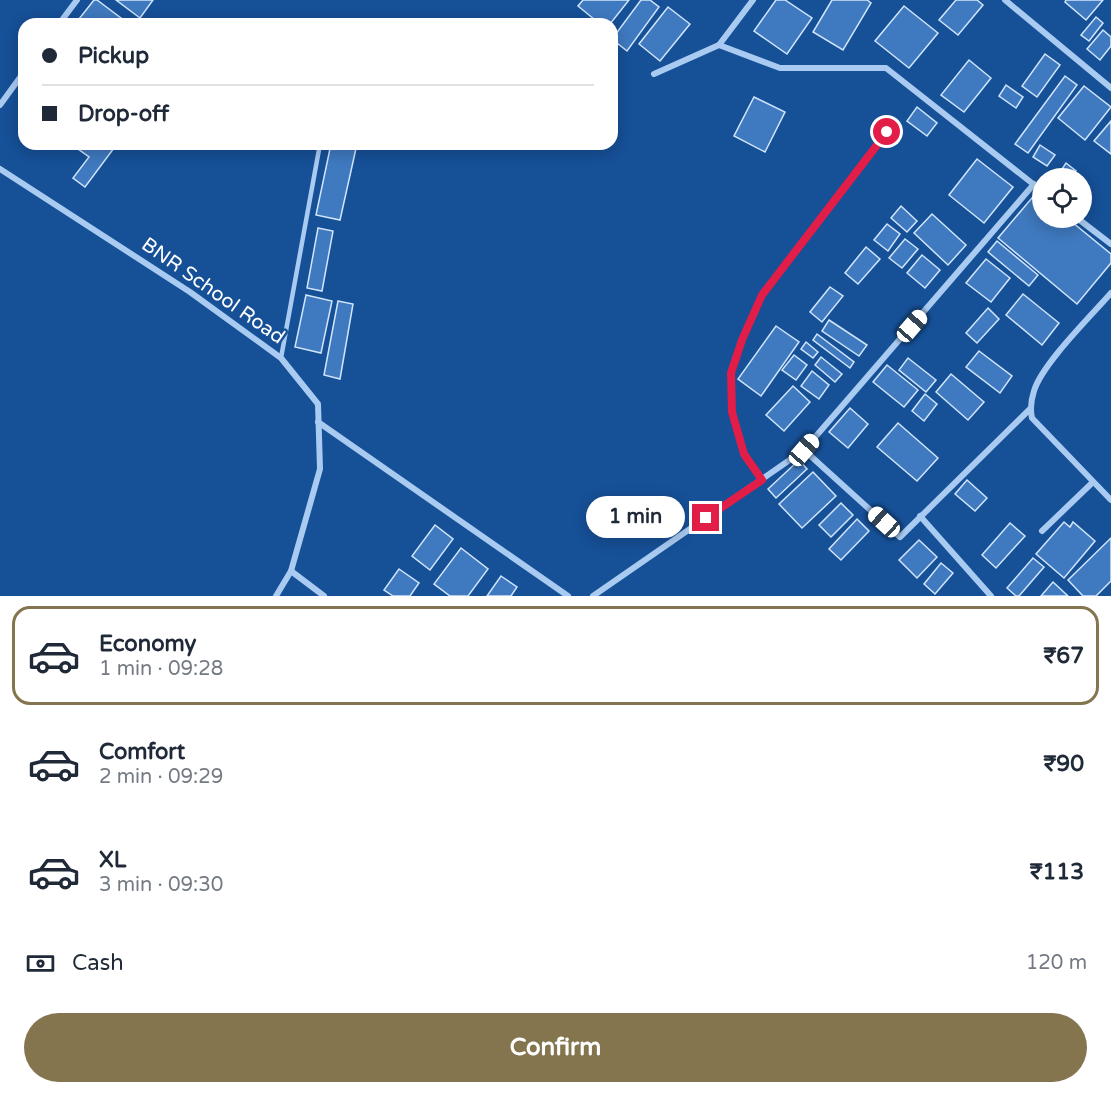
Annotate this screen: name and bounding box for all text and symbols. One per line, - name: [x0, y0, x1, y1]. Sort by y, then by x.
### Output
- text: Pickup: [78, 43, 149, 69]
- text: Drop-off: [78, 101, 169, 127]
- route start: [873, 118, 900, 145]
- map controls: [1032, 168, 1092, 228]
- button: locate: [1032, 168, 1092, 228]
- street label: BNR School Road: [137, 233, 289, 349]
- car: [893, 307, 931, 345]
- car: [785, 431, 823, 469]
- callout: 1 min: [586, 497, 685, 539]
- car: [865, 503, 903, 541]
- route end: [692, 504, 719, 531]
- text: 1 min: [609, 505, 662, 529]
- icon: car: [27, 629, 81, 683]
- text: Economy: [99, 631, 196, 657]
- text: ₹67: [1043, 643, 1084, 669]
- text: 1 min · 09:28: [99, 657, 223, 681]
- icon: car: [27, 737, 81, 791]
- text: Comfort: [99, 739, 185, 765]
- text: ₹90: [1043, 751, 1084, 777]
- text: 2 min · 09:29: [99, 765, 223, 789]
- icon: car: [27, 845, 81, 899]
- text: XL: [99, 847, 126, 873]
- text: ₹113: [1030, 859, 1084, 885]
- text: 3 min · 09:30: [99, 873, 223, 897]
- icon: cash: [24, 947, 57, 980]
- text: Cash: [72, 950, 124, 976]
- text: 120 m: [1026, 951, 1087, 975]
- button: Confirm: [24, 1013, 1087, 1082]

